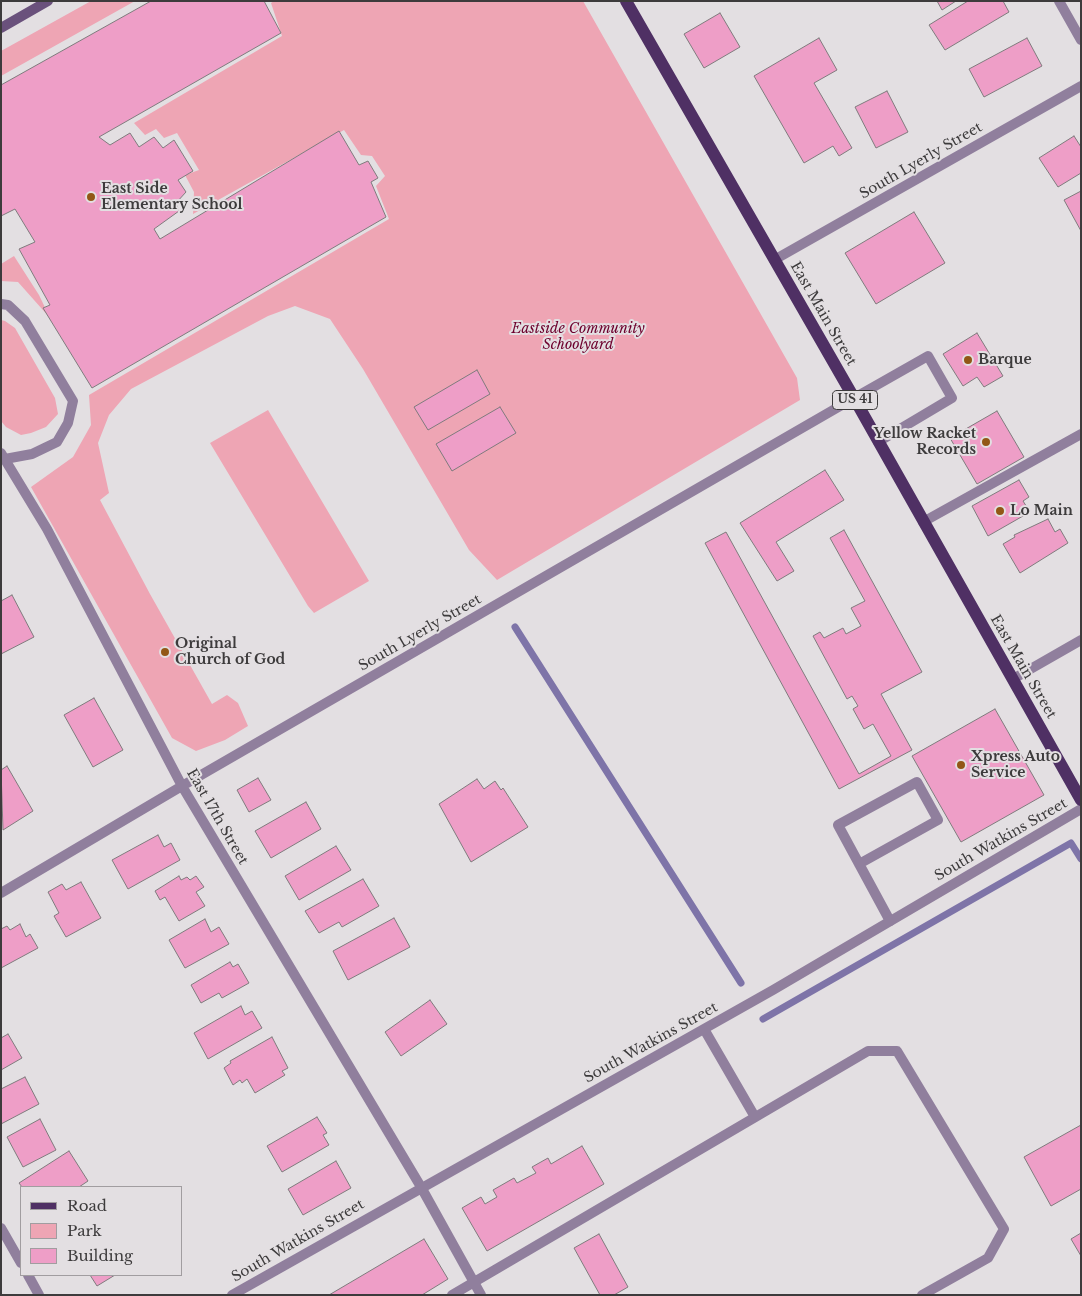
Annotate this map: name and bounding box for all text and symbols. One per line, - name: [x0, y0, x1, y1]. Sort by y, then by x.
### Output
- street label: South Lyerly Street: [857, 119, 985, 203]
- place label: East Side Elementary School: [101, 181, 242, 213]
- marker: East Side Elementary School: [85, 191, 97, 203]
- street label: East Main Street: [786, 259, 860, 369]
- park label: Eastside Community Schoolyard: [511, 321, 645, 354]
- place label: Barque: [978, 352, 1032, 368]
- marker: Barque: [962, 354, 974, 366]
- road number: US 41: [832, 390, 878, 410]
- place label: Yellow Racket Records: [874, 426, 976, 458]
- marker: Yellow Racket Records: [980, 436, 992, 448]
- place label: Lo Main: [1010, 503, 1073, 519]
- marker: Lo Main: [994, 505, 1006, 517]
- street label: South Lyerly Street: [356, 591, 484, 675]
- street label: East Main Street: [986, 612, 1060, 722]
- place label: Original Church of God: [175, 636, 285, 669]
- marker: Original Church of God: [159, 646, 171, 658]
- place label: Xpress Auto Service: [971, 749, 1060, 782]
- marker: Xpress Auto Service: [955, 759, 967, 771]
- street label: East 17th Street: [183, 766, 251, 868]
- street label: South Watkins Street: [932, 795, 1070, 885]
- street label: South Watkins Street: [581, 999, 721, 1087]
- legend: [20, 1186, 182, 1276]
- text: Road: [67, 1196, 107, 1215]
- street label: South Watkins Street: [229, 1196, 367, 1286]
- text: Park: [67, 1221, 102, 1240]
- text: Building: [67, 1246, 133, 1265]

